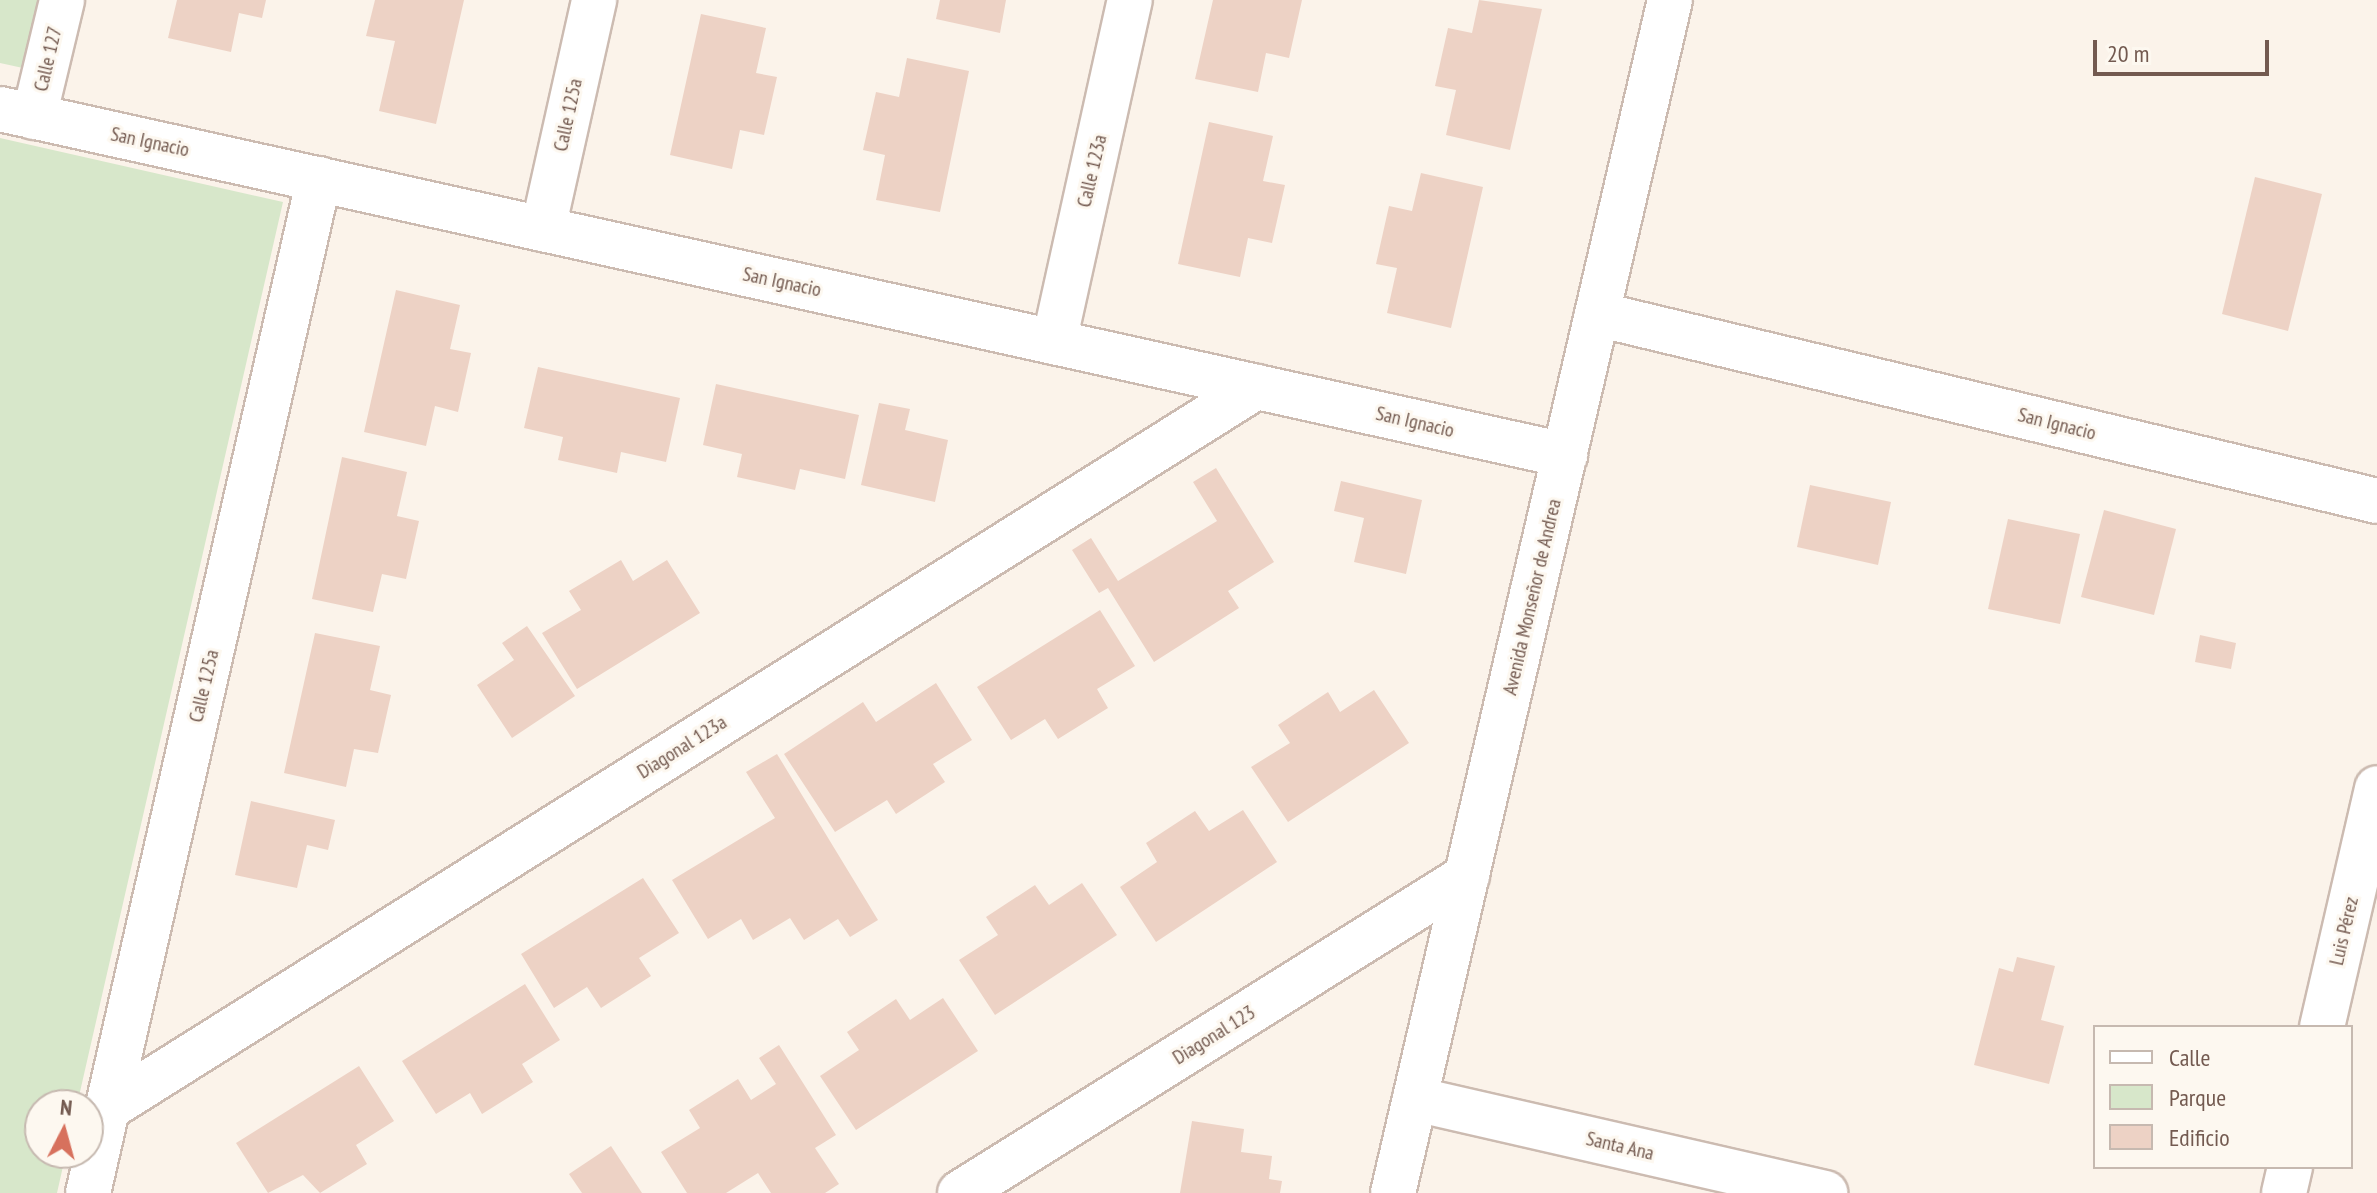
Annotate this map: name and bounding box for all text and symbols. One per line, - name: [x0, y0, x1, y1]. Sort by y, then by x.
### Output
- street label: Calle 127: [29, 24, 67, 94]
- scale bar: [2097, 24, 2273, 74]
- text: 20 m: [2107, 38, 2149, 69]
- street label: Calle 125a: [549, 76, 587, 154]
- street label: San Ignacio: [108, 122, 192, 162]
- street label: Calle 123a: [1072, 132, 1112, 210]
- street label: San Ignacio: [740, 262, 824, 302]
- street label: San Ignacio: [1373, 401, 1457, 443]
- street label: San Ignacio: [2015, 403, 2099, 445]
- street label: Avenida Monseñor de Andrea: [1498, 496, 1566, 698]
- street label: Calle 125a: [184, 647, 224, 725]
- street label: Diagonal 123a: [633, 710, 731, 784]
- street label: Luis Pérez: [2324, 894, 2364, 968]
- street label: Diagonal 123: [1168, 1000, 1260, 1070]
- legend: [2093, 1025, 2353, 1169]
- text: Calle: [2169, 1042, 2210, 1073]
- text: Parque: [2169, 1082, 2226, 1113]
- north arrow: [24, 1089, 104, 1169]
- text: N: [59, 1093, 74, 1122]
- text: Edificio: [2169, 1122, 2230, 1153]
- street label: Santa Ana: [1584, 1127, 1656, 1165]

